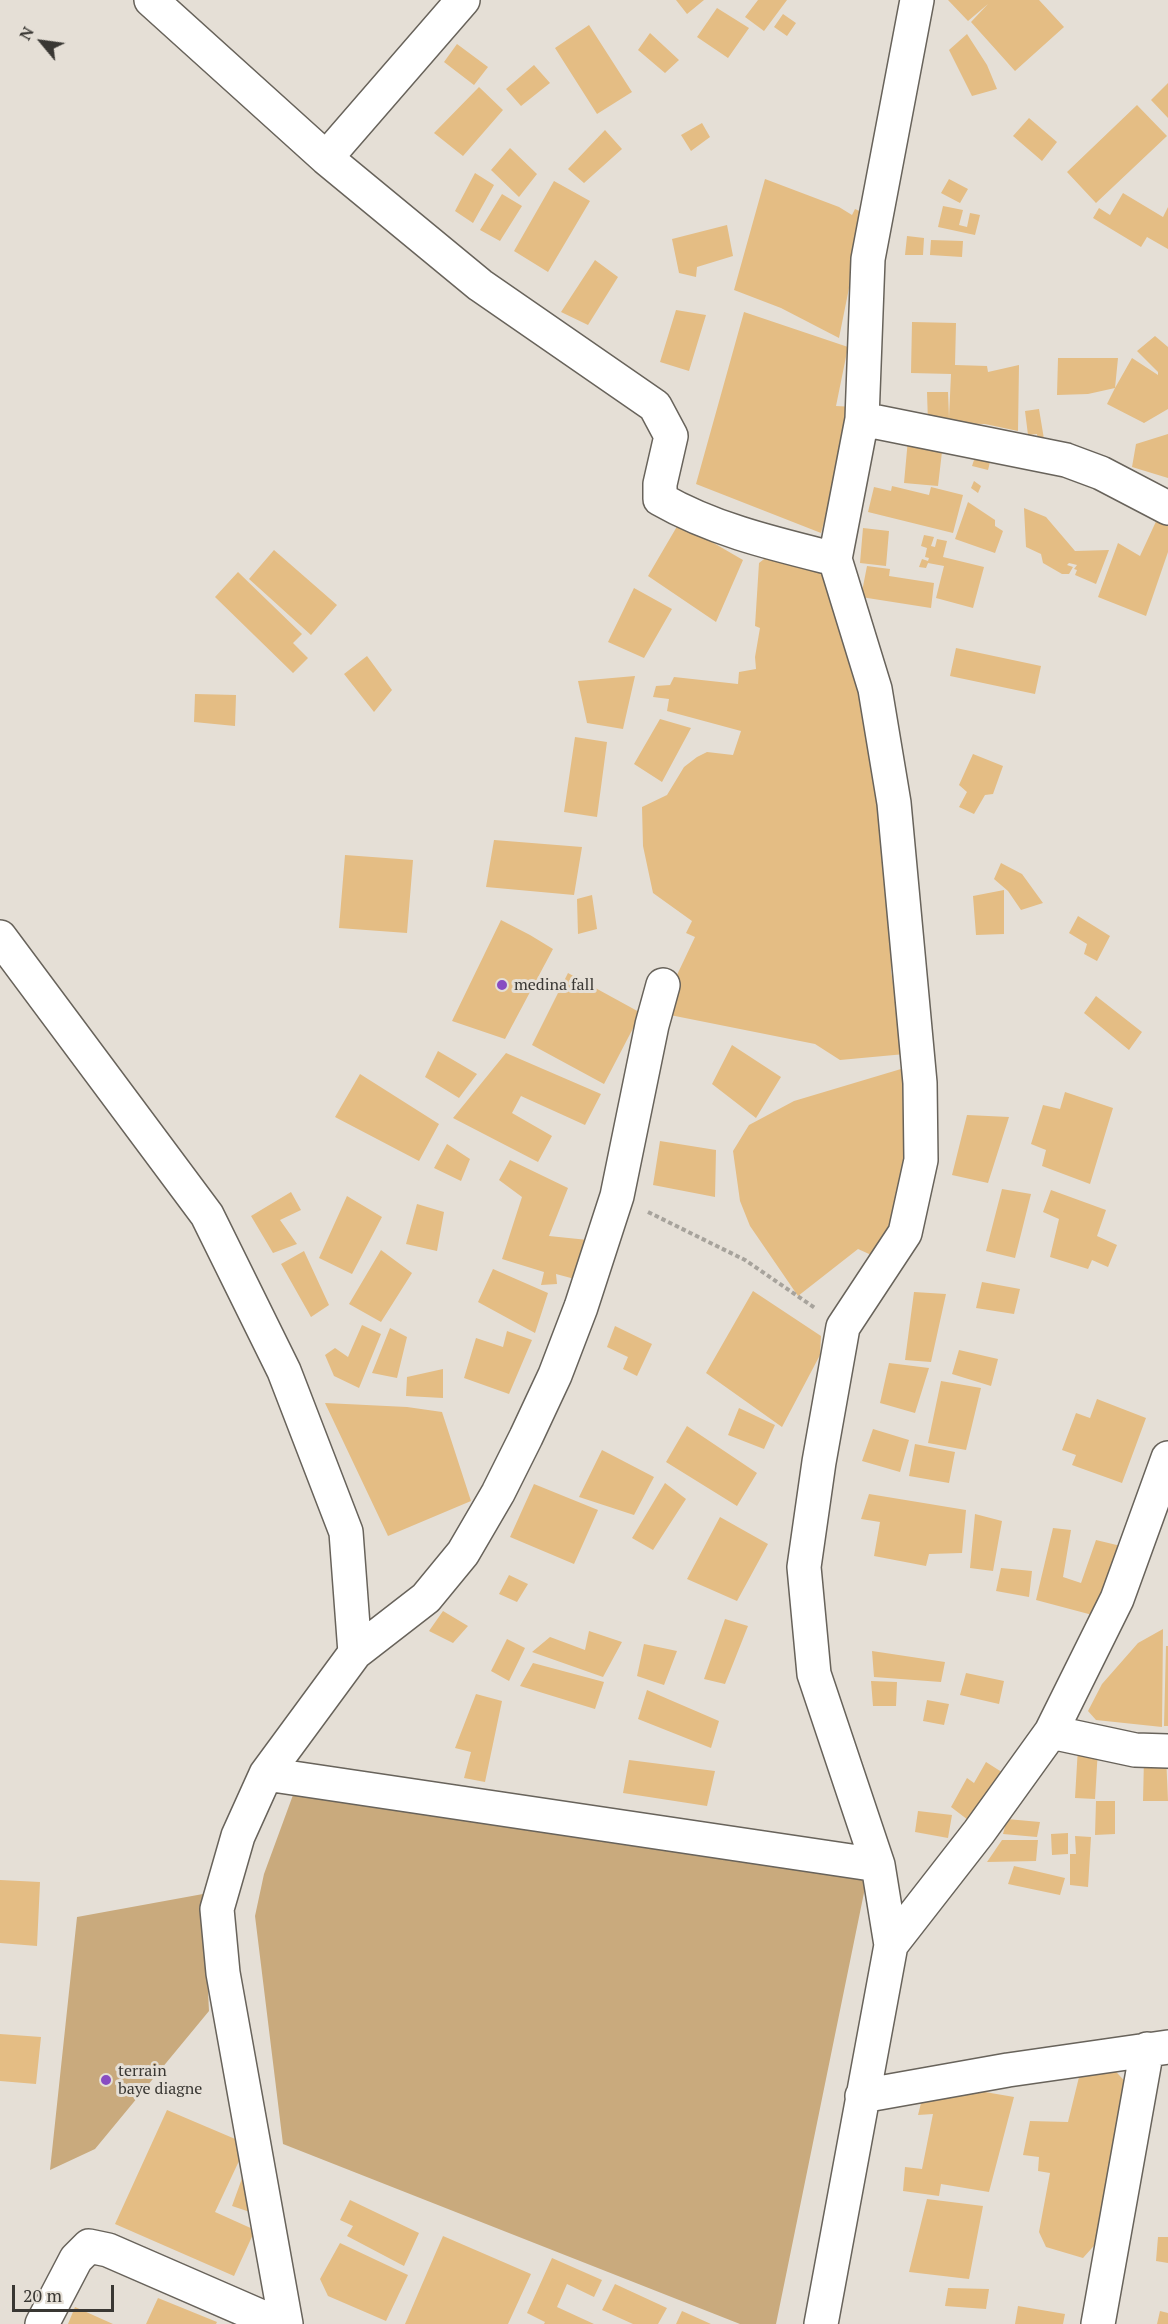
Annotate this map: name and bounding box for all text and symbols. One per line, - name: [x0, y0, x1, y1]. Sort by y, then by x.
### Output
- north arrow: [12, 12, 72, 72]
- text: N: [14, 23, 39, 44]
- place label: medina fall: [514, 975, 594, 995]
- marker: medina fall: [495, 978, 509, 992]
- place label: terrain baye diagne: [118, 2061, 202, 2099]
- marker: terrain baye diagne: [99, 2073, 113, 2087]
- scale bar: [15, 2273, 117, 2311]
- text: 20 m: [23, 2283, 62, 2307]

